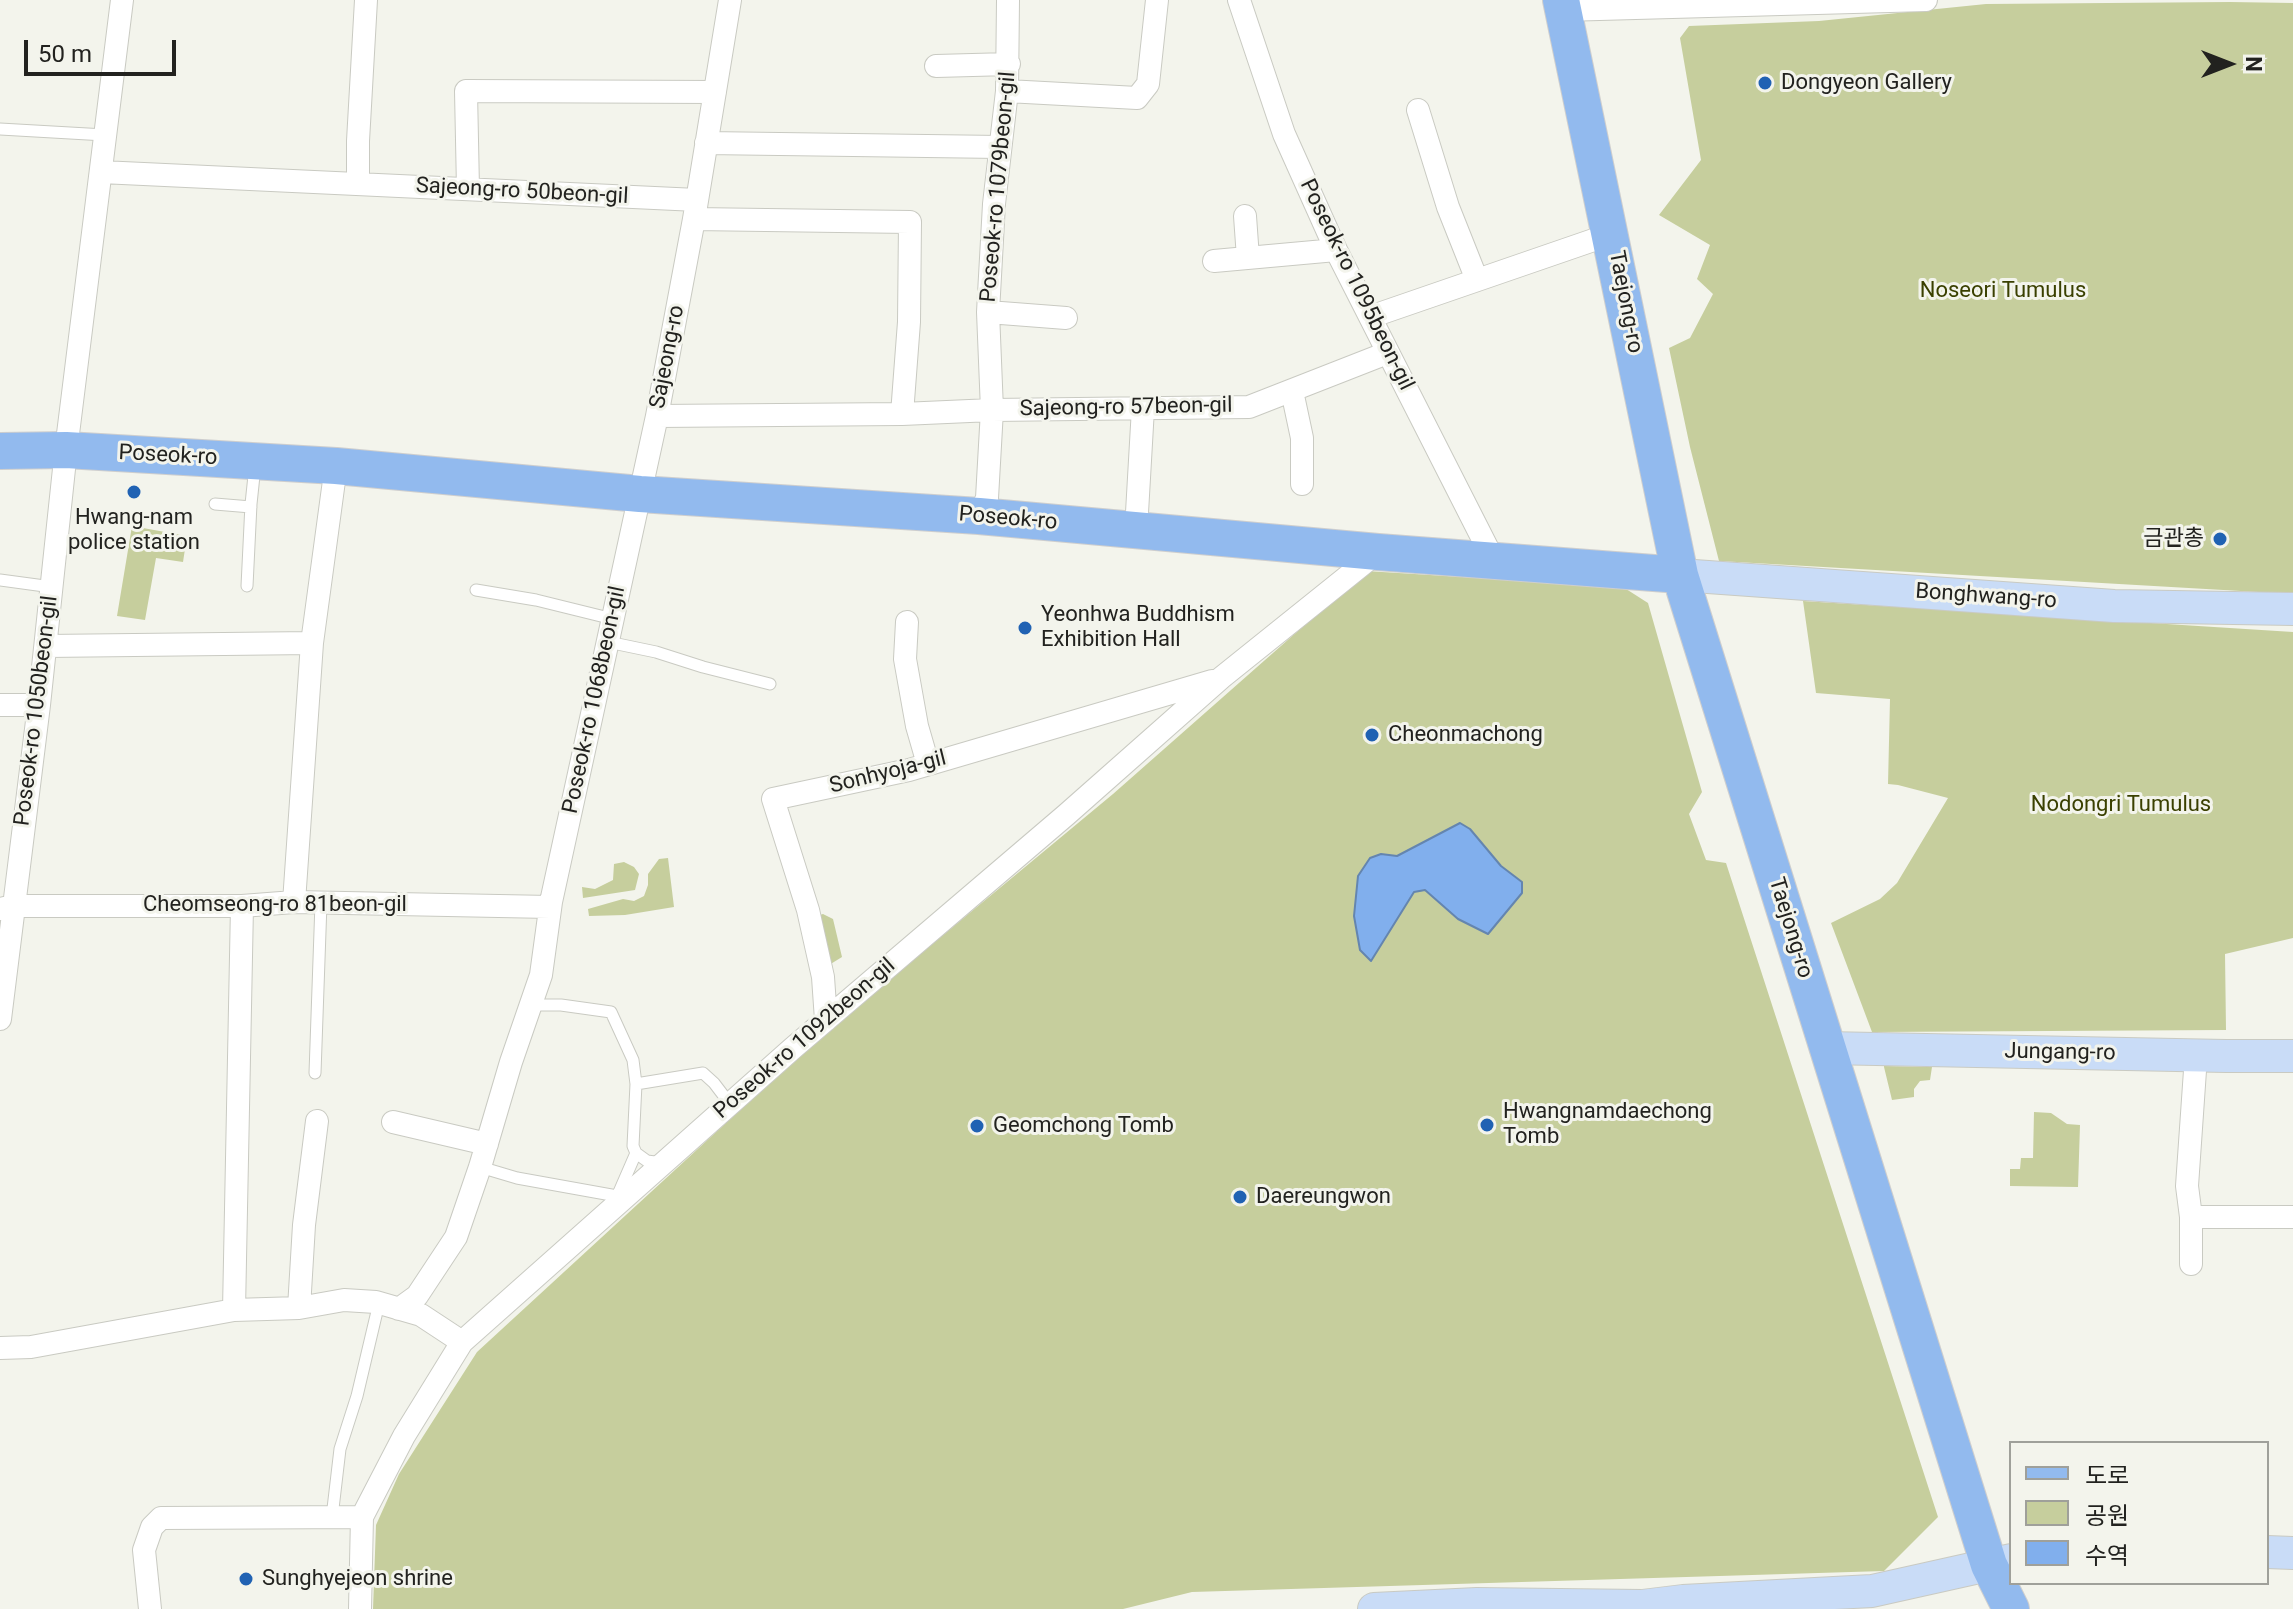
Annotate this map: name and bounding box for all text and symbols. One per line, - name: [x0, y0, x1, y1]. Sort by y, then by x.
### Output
- scale bar: [28, 24, 180, 74]
- north arrow: [2189, 24, 2269, 104]
- text: 50 m: [38, 40, 92, 68]
- text: N: [2241, 56, 2266, 72]
- street label: Poseok-ro 1079beon-gil: [976, 70, 1022, 304]
- place label: Dongyeon Gallery: [1781, 70, 1952, 96]
- marker: Dongyeon Gallery: [1756, 74, 1774, 92]
- street label: Sajeong-ro 50beon-gil: [415, 173, 629, 211]
- street label: Poseok-ro 1095beon-gil: [1293, 175, 1419, 395]
- street label: Taejong-ro: [1602, 249, 1648, 355]
- park label: Noseori Tumulus: [1920, 278, 2086, 304]
- street label: Sajeong-ro: [645, 303, 691, 411]
- street label: Sajeong-ro 57beon-gil: [1019, 393, 1233, 423]
- street label: Poseok-ro: [118, 440, 218, 472]
- marker: Hwang-nam police station: [125, 483, 143, 501]
- street label: Poseok-ro: [958, 502, 1058, 536]
- place label: Hwang-nam police station: [68, 505, 200, 556]
- place label: 금관총: [2143, 526, 2204, 552]
- marker: 금관총: [2211, 530, 2229, 548]
- street label: Bonghwang-ro: [1914, 579, 2058, 615]
- street label: Poseok-ro 1068beon-gil: [558, 584, 632, 816]
- street label: Poseok-ro 1050beon-gil: [10, 594, 64, 828]
- place label: Yeonhwa Buddhism Exhibition Hall: [1041, 602, 1235, 654]
- marker: Yeonhwa Buddhism Exhibition Hall: [1016, 619, 1034, 637]
- place label: Cheonmachong: [1388, 722, 1543, 748]
- marker: Cheonmachong: [1363, 726, 1381, 744]
- street label: Sonhyoja-gil: [827, 746, 949, 800]
- park label: Nodongri Tumulus: [2031, 792, 2211, 818]
- street label: Taejong-ro: [1762, 875, 1818, 981]
- street label: Cheomseong-ro 81beon-gil: [143, 892, 407, 918]
- street label: Poseok-ro 1092beon-gil: [709, 953, 901, 1125]
- street label: Jungang-ro: [2004, 1039, 2116, 1067]
- place label: Hwangnamdaechong Tomb: [1503, 1099, 1712, 1150]
- place label: Geomchong Tomb: [993, 1113, 1174, 1139]
- marker: Hwangnamdaechong Tomb: [1478, 1116, 1496, 1134]
- marker: Geomchong Tomb: [968, 1117, 986, 1135]
- place label: Daereungwon: [1256, 1184, 1391, 1210]
- marker: Daereungwon: [1231, 1188, 1249, 1206]
- legend: [2009, 1441, 2269, 1585]
- text: 도로: [2085, 1462, 2129, 1490]
- text: 공원: [2085, 1502, 2129, 1530]
- text: 수역: [2085, 1542, 2129, 1570]
- place label: Sunghyejeon shrine: [262, 1566, 453, 1592]
- marker: Sunghyejeon shrine: [237, 1570, 255, 1588]

